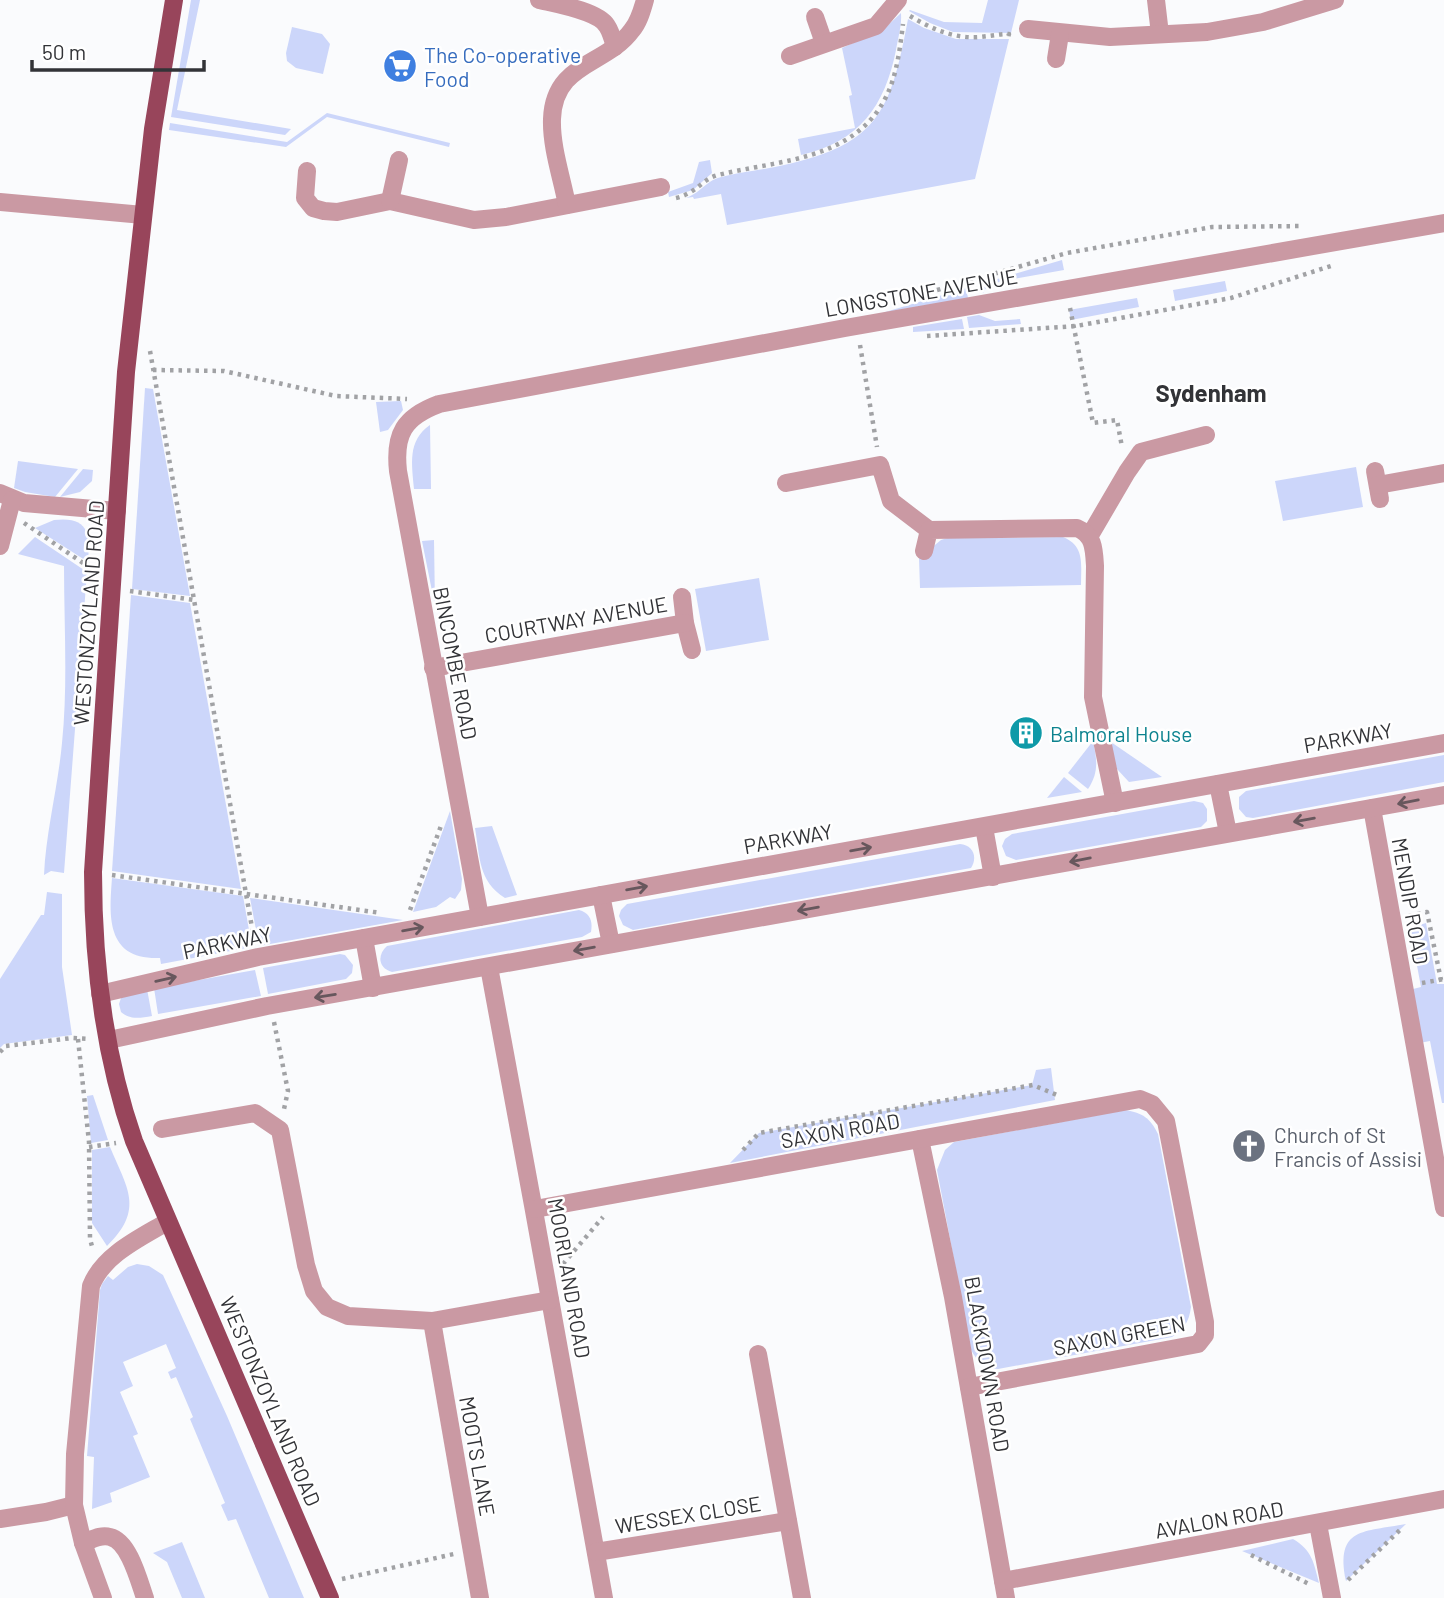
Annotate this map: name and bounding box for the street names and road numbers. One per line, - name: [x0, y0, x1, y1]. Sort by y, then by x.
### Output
- street label: LONGSTONE AVENUE: [822, 263, 1020, 321]
- street label: WESTONZOYLAND ROAD: [68, 500, 108, 726]
- street label: BINCOMBE ROAD: [429, 584, 483, 742]
- street label: COURTWAY AVENUE: [483, 591, 669, 647]
- street label: PARKWAY: [1302, 717, 1395, 757]
- street label: PARKWAY: [742, 818, 835, 858]
- street label: MENDIP ROAD: [1388, 836, 1434, 966]
- street label: PARKWAY: [180, 920, 274, 964]
- street label: SAXON ROAD: [779, 1107, 901, 1153]
- street label: MOORLAND ROAD: [544, 1196, 596, 1360]
- street label: BLACKDOWN ROAD: [960, 1274, 1016, 1454]
- street label: WESTONZOYLAND ROAD: [215, 1292, 327, 1510]
- street label: SAXON GREEN: [1051, 1310, 1187, 1360]
- street label: MOOTS LANE: [455, 1394, 501, 1518]
- street label: WESSEX CLOSE: [613, 1490, 763, 1538]
- street label: AVALON ROAD: [1153, 1495, 1285, 1543]

